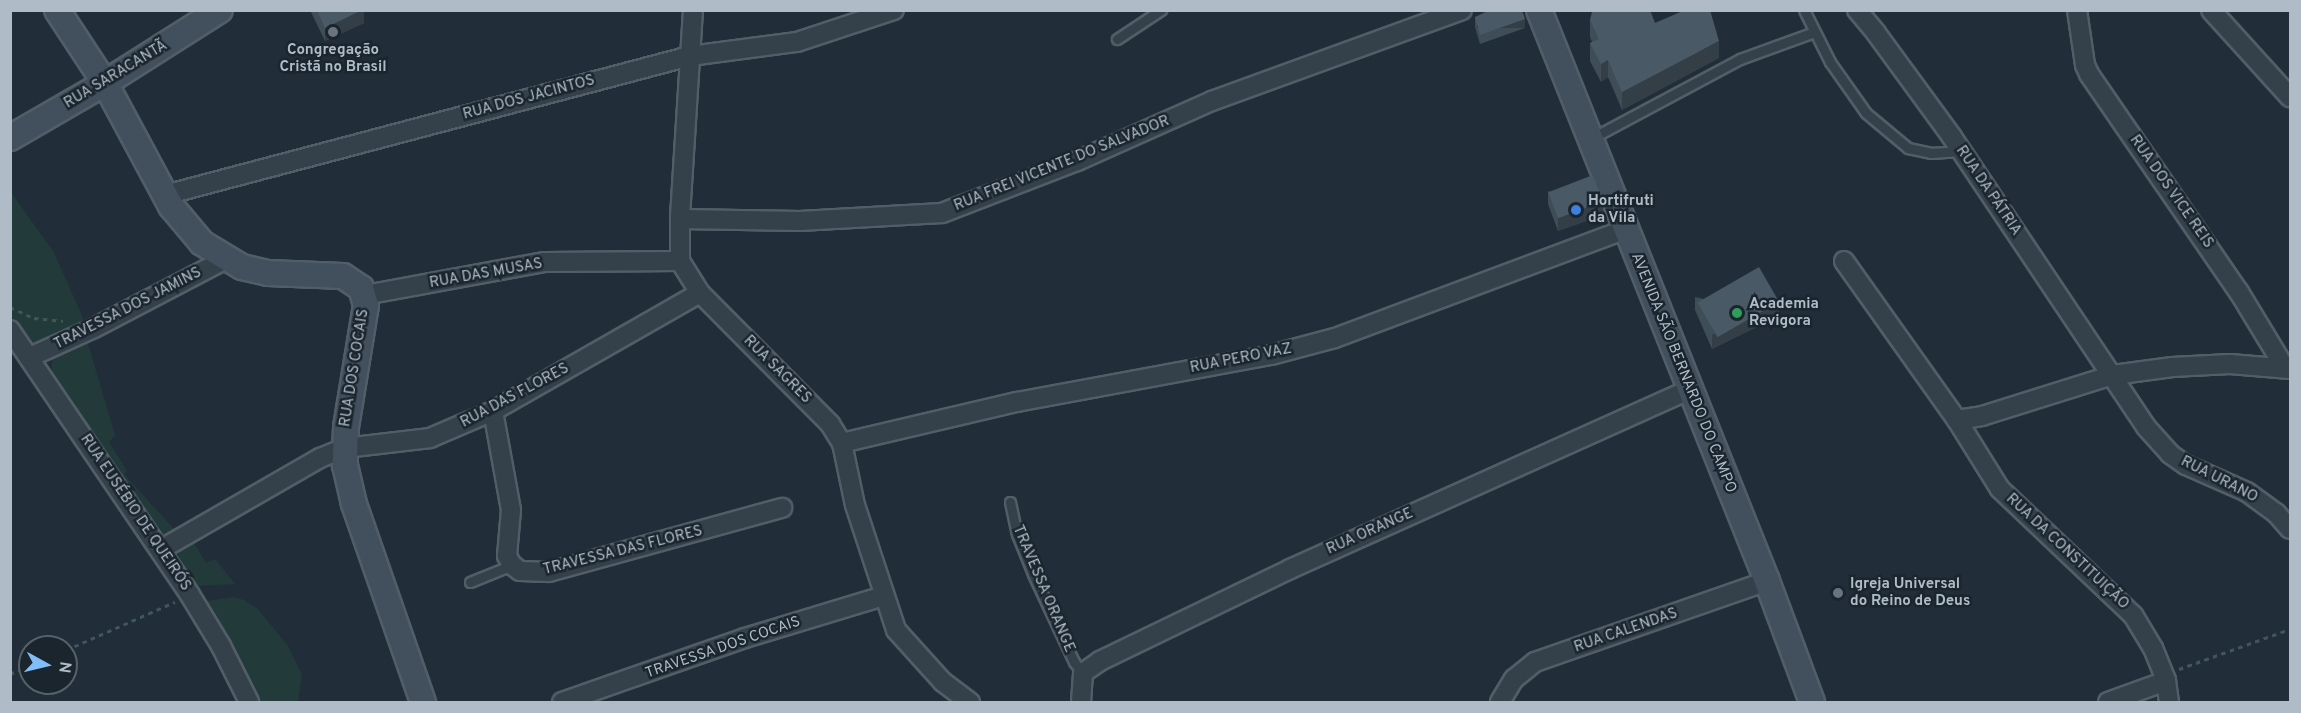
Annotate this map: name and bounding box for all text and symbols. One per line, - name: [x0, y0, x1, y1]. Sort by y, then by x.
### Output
- marker: Congregação Cristã no Brasil: [326, 25, 340, 39]
- street label: RUA SARACANTÃ: [61, 37, 171, 113]
- place label: Congregação Cristã no Brasil: [279, 41, 387, 76]
- street label: RUA DOS JACINTOS: [461, 72, 597, 124]
- street label: RUA FREI VICENTE DO SALVADOR: [951, 112, 1173, 216]
- street label: RUA DOS VICE REIS: [2125, 131, 2217, 253]
- street label: RUA DA PÁTRIA: [1951, 142, 2025, 240]
- place label: Hortifruti da Vila: [1588, 192, 1654, 227]
- marker: Hortifruti da Vila: [1569, 203, 1583, 217]
- street label: AVENIDA SÃO BERNARDO DO CAMPO: [1626, 250, 1740, 496]
- street label: RUA DAS MUSAS: [428, 255, 544, 293]
- street label: TRAVESSA DOS JAMINS: [51, 264, 205, 354]
- place label: Academia Revigora: [1749, 295, 1819, 330]
- marker: Academia Revigora: [1730, 306, 1744, 320]
- street label: RUA DOS COCAIS: [337, 307, 373, 429]
- street label: RUA SAGRES: [739, 332, 815, 408]
- street label: RUA PERO VAZ: [1188, 340, 1294, 378]
- street label: RUA DAS FLORES: [457, 360, 573, 432]
- street label: RUA EUSÉBIO DE QUEIRÓS: [76, 431, 194, 595]
- street label: RUA URANO: [2177, 453, 2261, 507]
- street label: RUA DA CONSTITUIÇÃO: [2001, 490, 2133, 614]
- street label: RUA ORANGE: [1324, 505, 1416, 559]
- street label: TRAVESSA DAS FLORES: [541, 522, 705, 580]
- street label: TRAVESSA ORANGE: [1008, 522, 1078, 656]
- place label: Igreja Universal do Reino de Deus: [1850, 575, 1970, 610]
- marker: Igreja Universal do Reino de Deus: [1831, 586, 1845, 600]
- street label: RUA CALENDAS: [1572, 605, 1680, 657]
- street label: TRAVESSA DOS COCAIS: [643, 613, 803, 683]
- north arrow: [18, 635, 78, 695]
- text: N: [53, 660, 75, 674]

